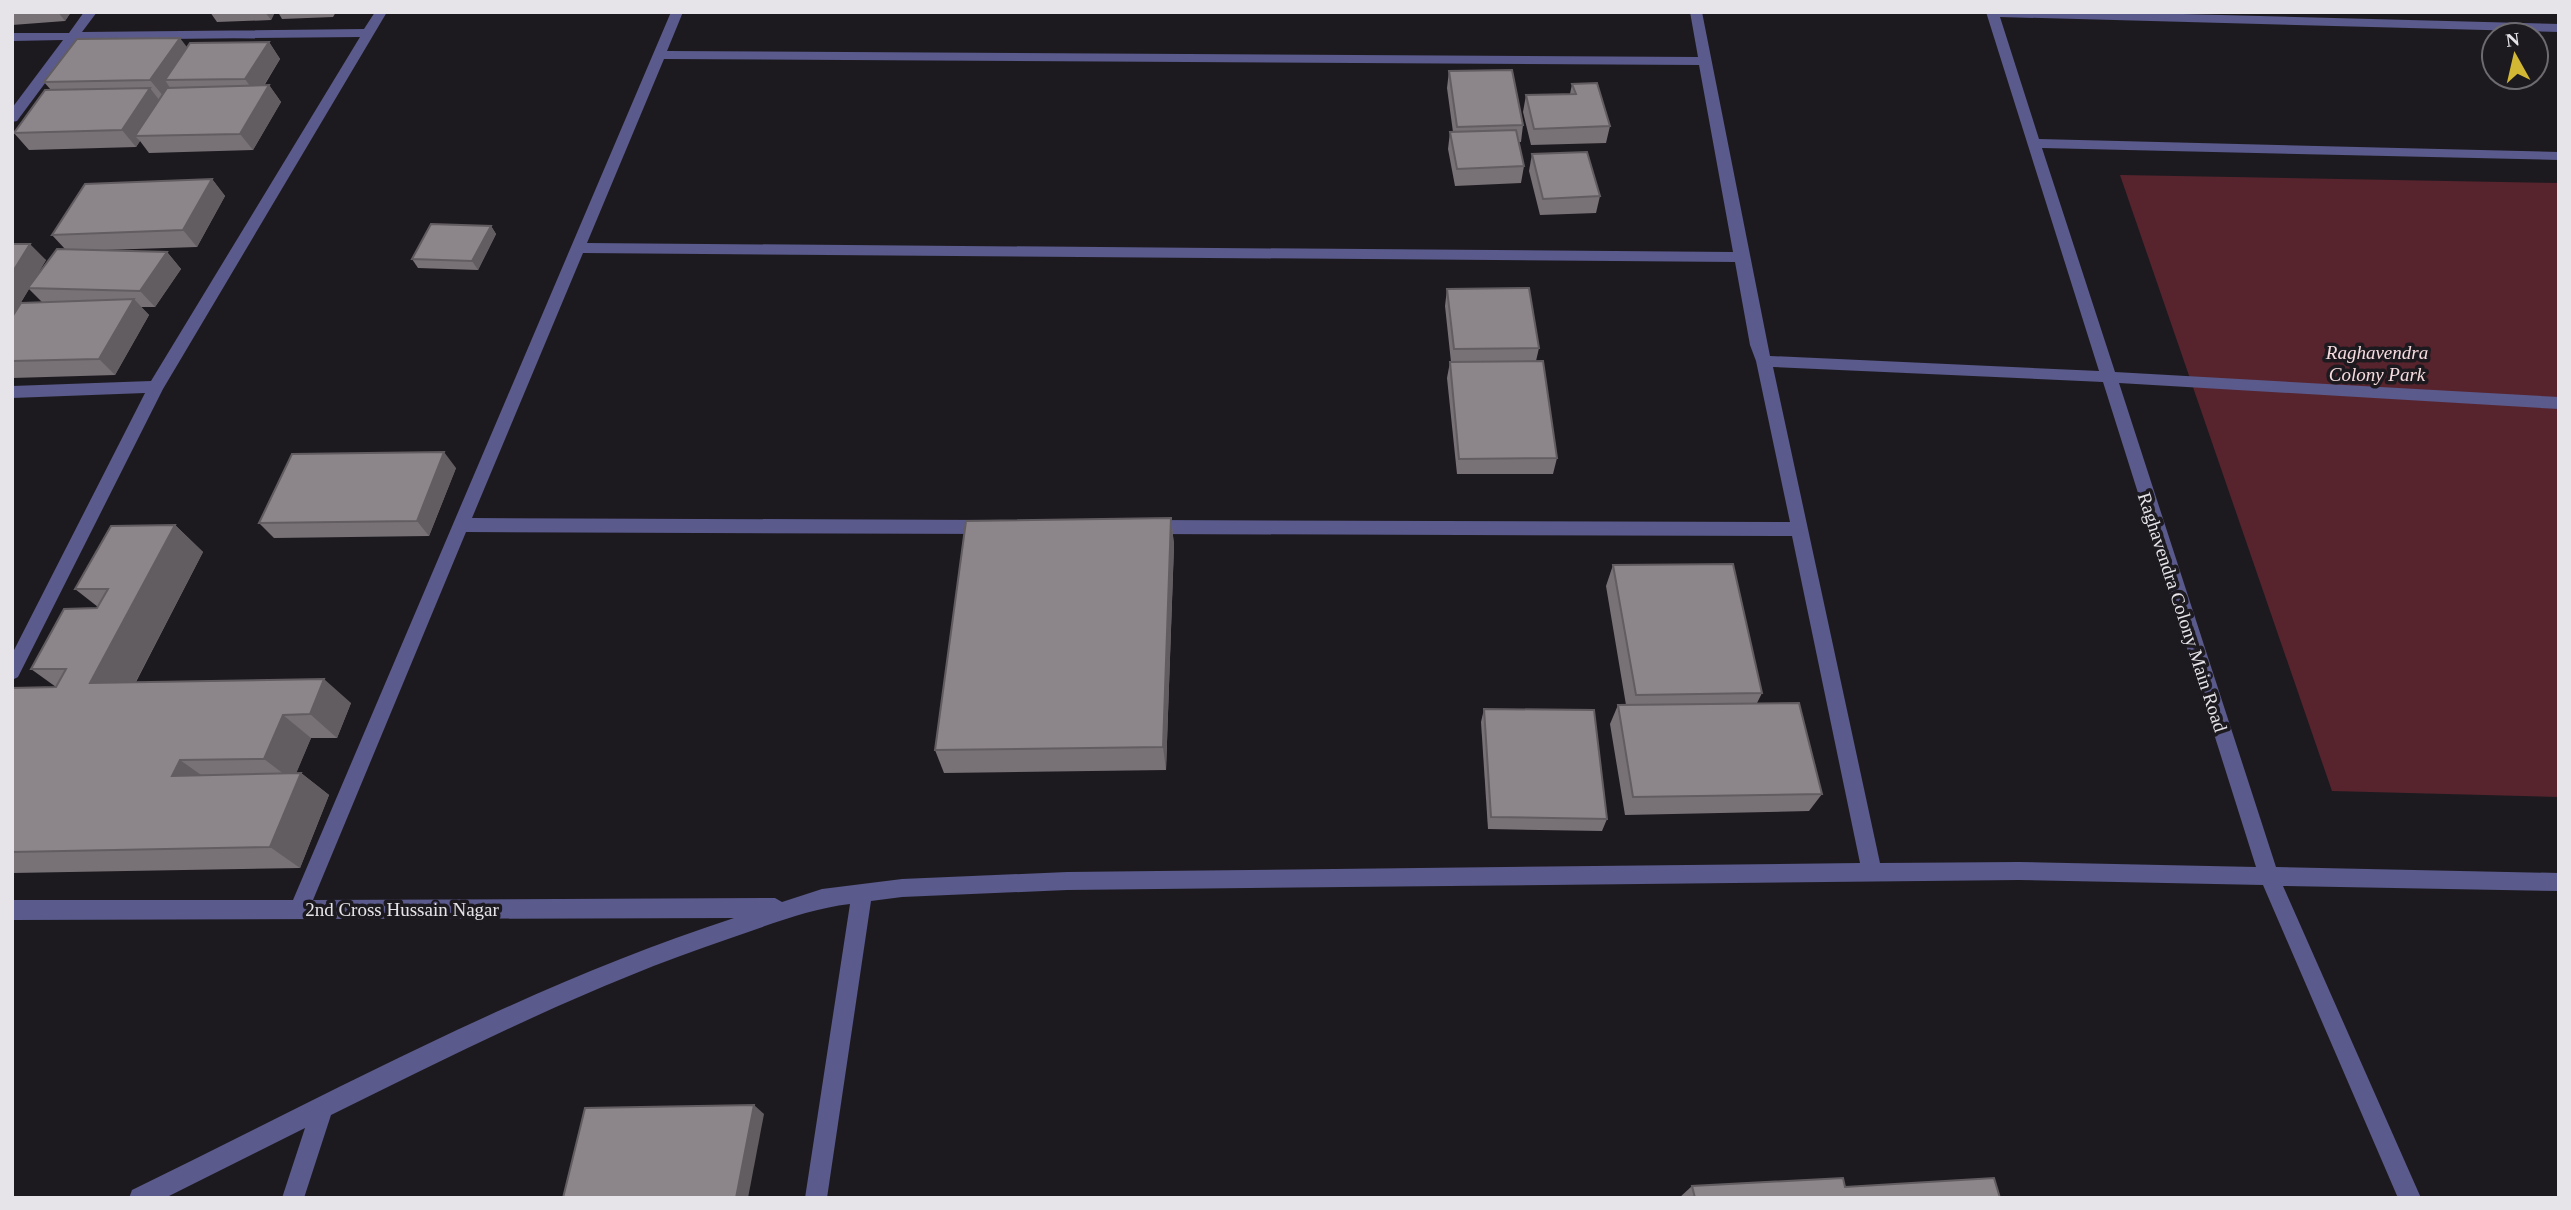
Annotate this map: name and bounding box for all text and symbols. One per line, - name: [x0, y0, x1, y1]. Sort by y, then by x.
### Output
- north arrow: [2480, 21, 2550, 91]
- text: N: [2504, 28, 2521, 51]
- park label: Raghavendra Colony Park: [2325, 342, 2428, 385]
- street label: Raghavendra Colony Main Road: [2134, 490, 2231, 735]
- street label: 2nd Cross Hussain Nagar: [305, 899, 500, 920]

